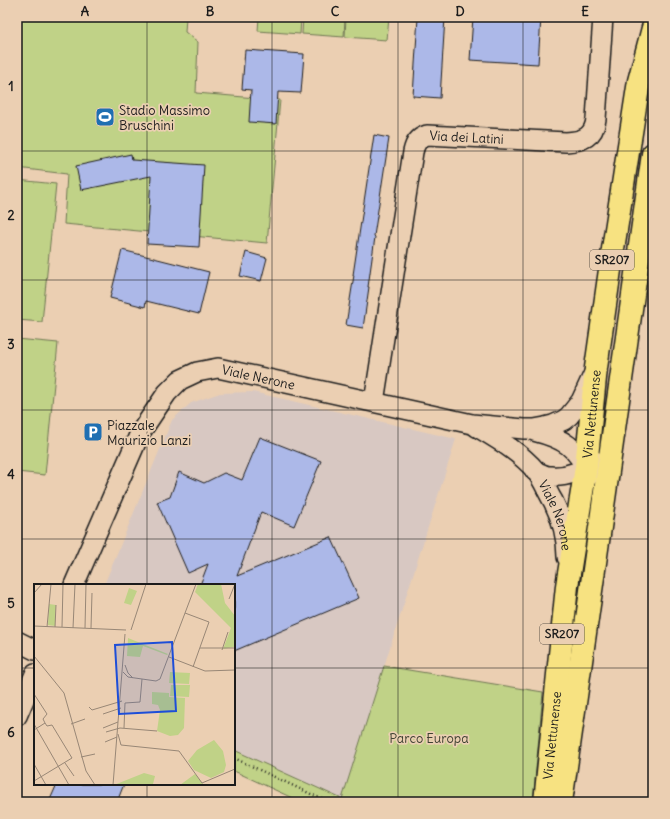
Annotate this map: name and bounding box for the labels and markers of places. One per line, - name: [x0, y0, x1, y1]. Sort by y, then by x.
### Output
- place label: Stadio Massimo Bruschini: [119, 102, 210, 134]
- sports icon: Stadio Massimo Bruschini: [94, 106, 116, 128]
- place label: Piazzale Maurizio Lanzi: [107, 417, 191, 449]
- parking icon: Piazzale Maurizio Lanzi: [82, 421, 104, 443]

